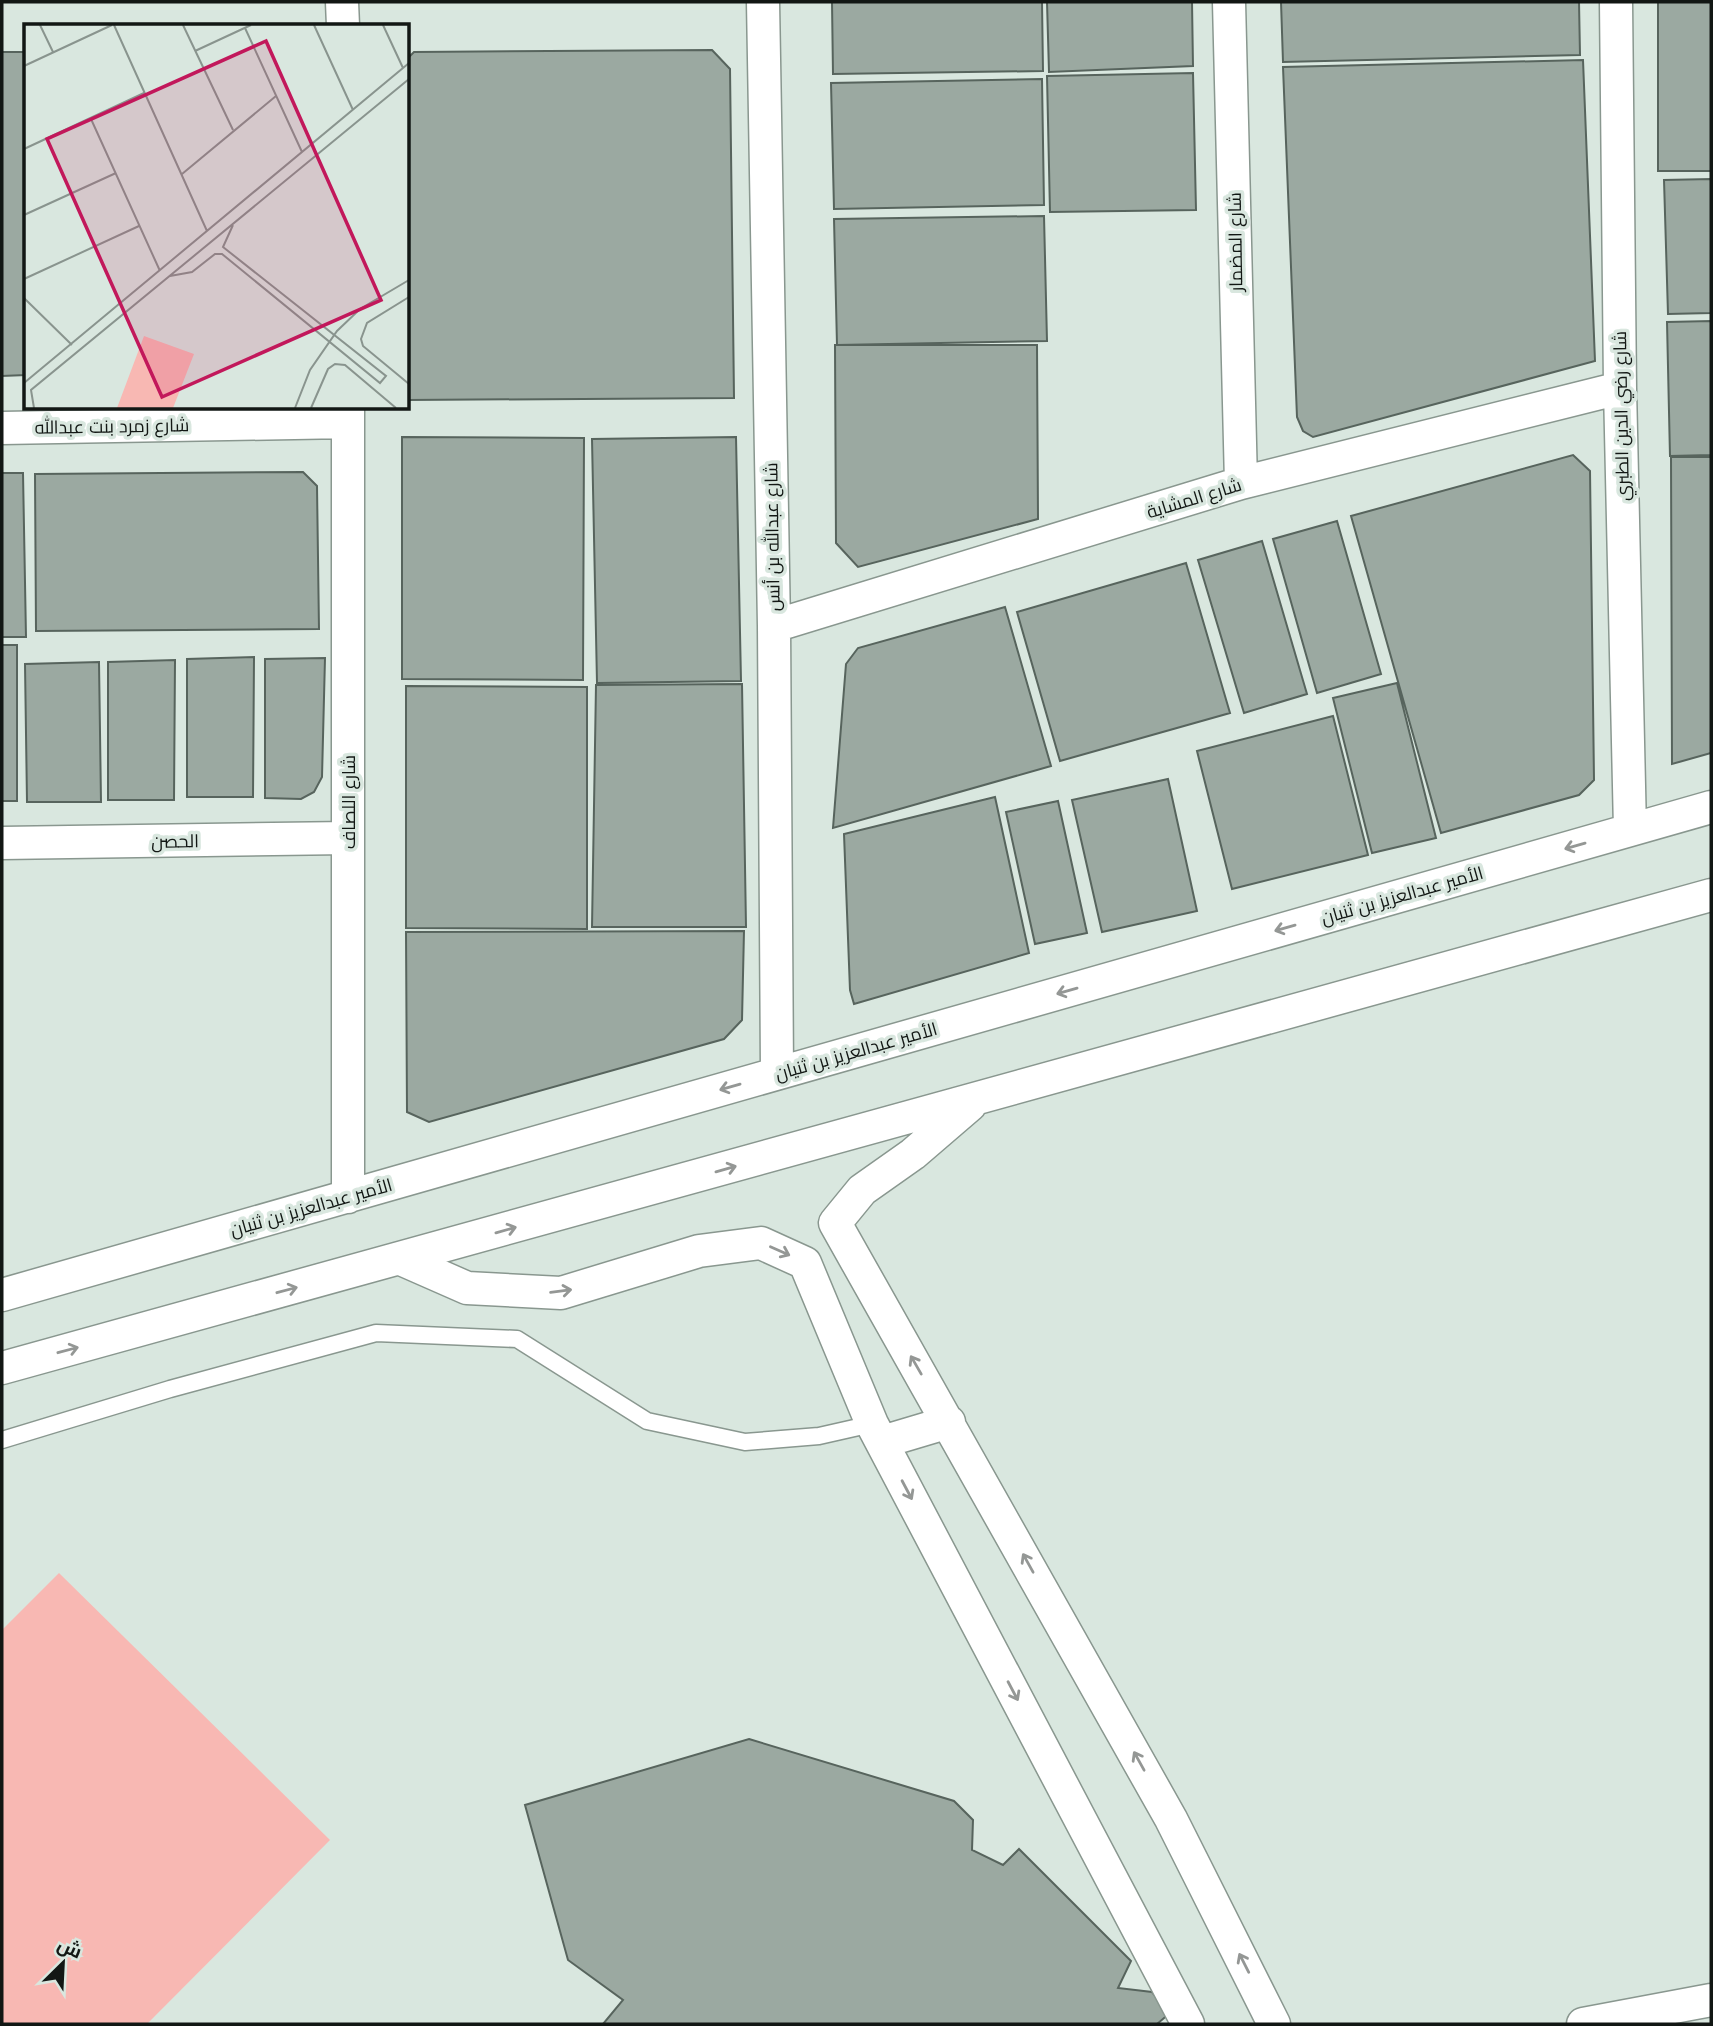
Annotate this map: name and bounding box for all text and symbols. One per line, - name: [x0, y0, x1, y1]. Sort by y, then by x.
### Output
- inset map: [24, 24, 410, 410]
- street label: شارع المضمار: [1224, 192, 1248, 293]
- street label: شارع رضي الدين الطبري: [1609, 331, 1637, 501]
- street label: شارع زمرد بنت عبدالله: [34, 413, 190, 440]
- street label: شارع عبدالله بن أنس: [759, 462, 786, 612]
- street label: شارع المشاية: [1144, 474, 1244, 524]
- street label: شارع اللصاف: [338, 755, 361, 849]
- street label: الحصن: [151, 830, 199, 853]
- one-way arrow: [1564, 840, 1586, 853]
- street label: الأمير عبدالعزيز بن ثنيان: [1318, 862, 1486, 929]
- one-way arrow: [1275, 923, 1297, 936]
- one-way arrow: [1056, 985, 1078, 998]
- street label: الأمير عبدالعزيز بن ثنيان: [772, 1018, 940, 1085]
- one-way arrow: [719, 1081, 741, 1094]
- one-way arrow: [714, 1161, 736, 1174]
- street label: الأمير عبدالعزيز بن ثنيان: [227, 1174, 395, 1241]
- one-way arrow: [495, 1222, 517, 1235]
- one-way arrow: [769, 1245, 790, 1258]
- one-way arrow: [275, 1283, 298, 1296]
- one-way arrow: [549, 1285, 572, 1298]
- one-way arrow: [56, 1343, 78, 1356]
- one-way arrow: [909, 1355, 923, 1375]
- one-way arrow: [901, 1479, 914, 1500]
- one-way arrow: [1021, 1553, 1034, 1574]
- one-way arrow: [1007, 1680, 1020, 1701]
- one-way arrow: [1132, 1752, 1146, 1772]
- north arrow: [28, 1928, 98, 1998]
- text: ش: [54, 1932, 86, 1963]
- one-way arrow: [1236, 1953, 1250, 1974]

